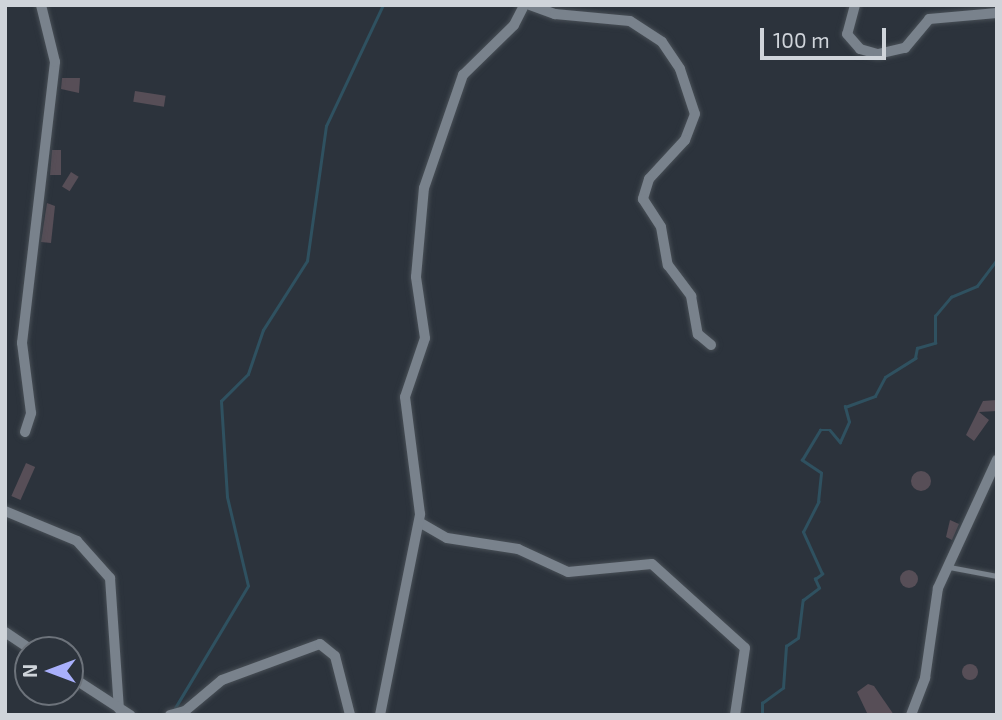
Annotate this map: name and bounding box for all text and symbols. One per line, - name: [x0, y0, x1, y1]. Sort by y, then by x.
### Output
- scale bar: [764, 14, 890, 58]
- text: 100 m: [773, 27, 830, 52]
- north arrow: [14, 636, 84, 706]
- text: N: [18, 664, 41, 678]

